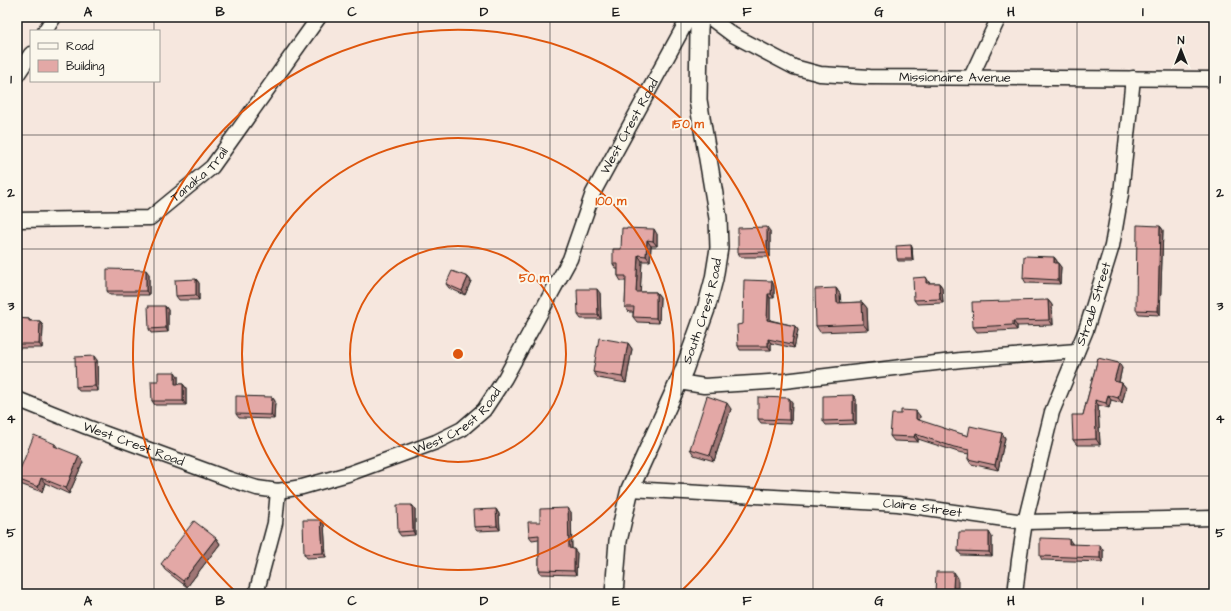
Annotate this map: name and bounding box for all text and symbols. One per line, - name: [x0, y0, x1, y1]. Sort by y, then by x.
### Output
- text: A: [84, 3, 93, 21]
- text: B: [215, 3, 225, 21]
- text: C: [347, 3, 357, 21]
- text: D: [480, 3, 489, 21]
- text: E: [612, 3, 620, 21]
- text: F: [742, 3, 752, 21]
- text: G: [874, 3, 884, 21]
- text: H: [1007, 3, 1015, 21]
- text: I: [1142, 3, 1144, 21]
- legend: [30, 30, 160, 82]
- north arrow: [1161, 30, 1201, 70]
- text: N: [1178, 33, 1185, 48]
- text: Road: [66, 38, 94, 55]
- text: Building: [66, 58, 104, 76]
- street label: Missionaire Avenue: [899, 68, 1011, 87]
- text: 1: [10, 70, 12, 88]
- text: 1: [1219, 70, 1221, 88]
- street label: West Crest Road: [596, 75, 663, 177]
- text: 150 m: [672, 116, 705, 133]
- street label: Tanaka Trail: [167, 143, 232, 206]
- text: 2: [6, 184, 15, 202]
- text: 2: [1215, 184, 1224, 202]
- text: 100 m: [596, 193, 627, 210]
- street label: South Crest Road: [678, 257, 726, 366]
- street label: Straub Street: [1072, 259, 1116, 348]
- text: 50 m: [519, 270, 550, 287]
- text: 3: [7, 297, 15, 315]
- text: 3: [1216, 297, 1224, 315]
- centre of rings: [451, 347, 465, 361]
- street label: West Crest Road: [411, 384, 506, 458]
- text: 4: [7, 410, 16, 428]
- text: 4: [1216, 410, 1225, 428]
- street label: West Crest Road: [80, 417, 187, 471]
- street label: Claire Street: [882, 494, 964, 522]
- text: 5: [6, 524, 16, 542]
- text: 5: [1215, 524, 1225, 542]
- text: A: [84, 592, 93, 610]
- text: B: [215, 592, 225, 610]
- text: C: [347, 592, 357, 610]
- text: D: [480, 592, 489, 610]
- text: E: [612, 592, 620, 610]
- text: F: [742, 592, 752, 610]
- text: G: [874, 592, 884, 610]
- text: H: [1007, 592, 1015, 610]
- text: I: [1142, 592, 1144, 610]

